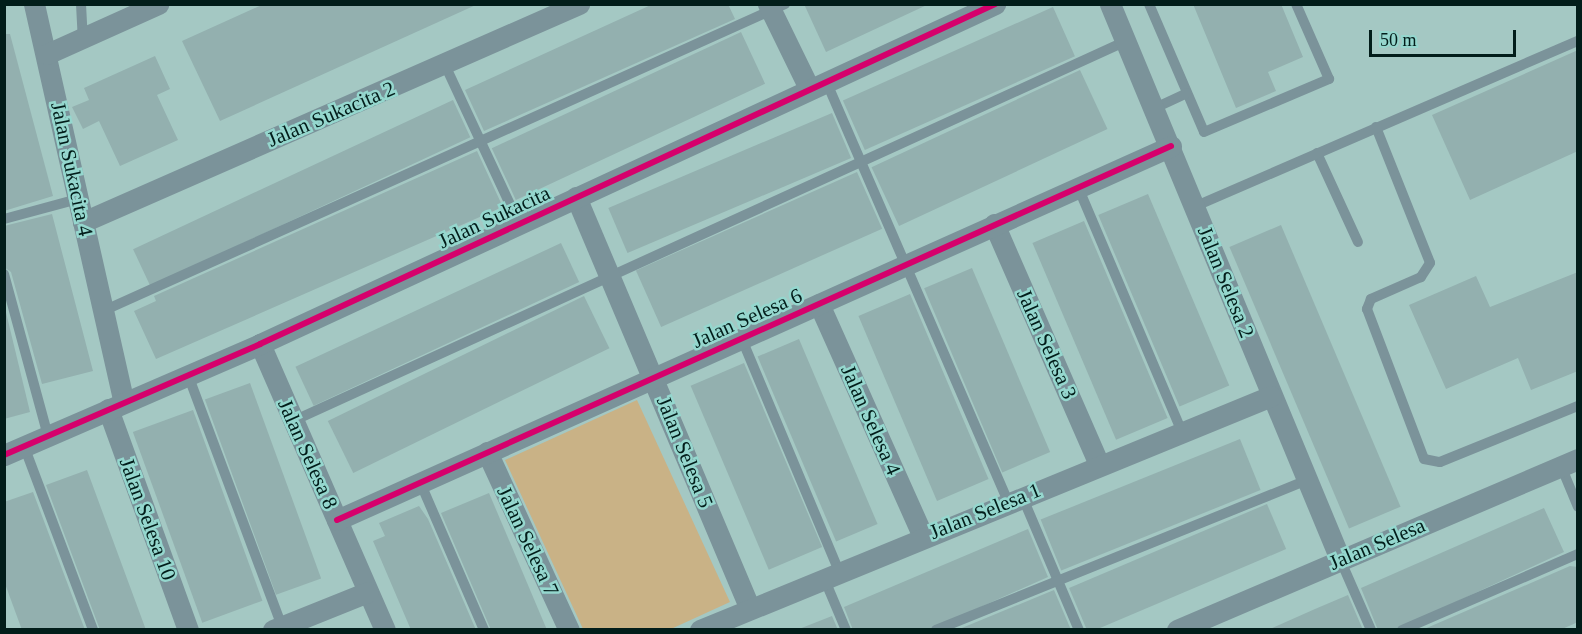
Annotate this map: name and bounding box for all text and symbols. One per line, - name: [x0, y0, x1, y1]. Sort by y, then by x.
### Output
- scale bar: [1372, 18, 1519, 56]
- text: 50 m: [1380, 30, 1417, 50]
- street label: Jalan Sukacita 2: [263, 76, 399, 152]
- street label: Jalan Sukacita 4: [45, 100, 99, 238]
- street label: Jalan Sukacita: [434, 180, 554, 254]
- street label: Jalan Selesa 2: [1192, 223, 1260, 341]
- street label: Jalan Selesa 6: [688, 283, 806, 353]
- street label: Jalan Selesa 3: [1012, 285, 1082, 403]
- street label: Jalan Selesa 4: [836, 361, 906, 479]
- street label: Jalan Selesa 5: [651, 393, 719, 511]
- street label: Jalan Selesa 8: [273, 395, 343, 513]
- street label: Jalan Selesa 10: [114, 454, 182, 584]
- street label: Jalan Selesa 1: [926, 477, 1044, 545]
- street label: Jalan Selesa 7: [492, 482, 564, 600]
- street label: Jalan Selesa: [1325, 512, 1429, 576]

